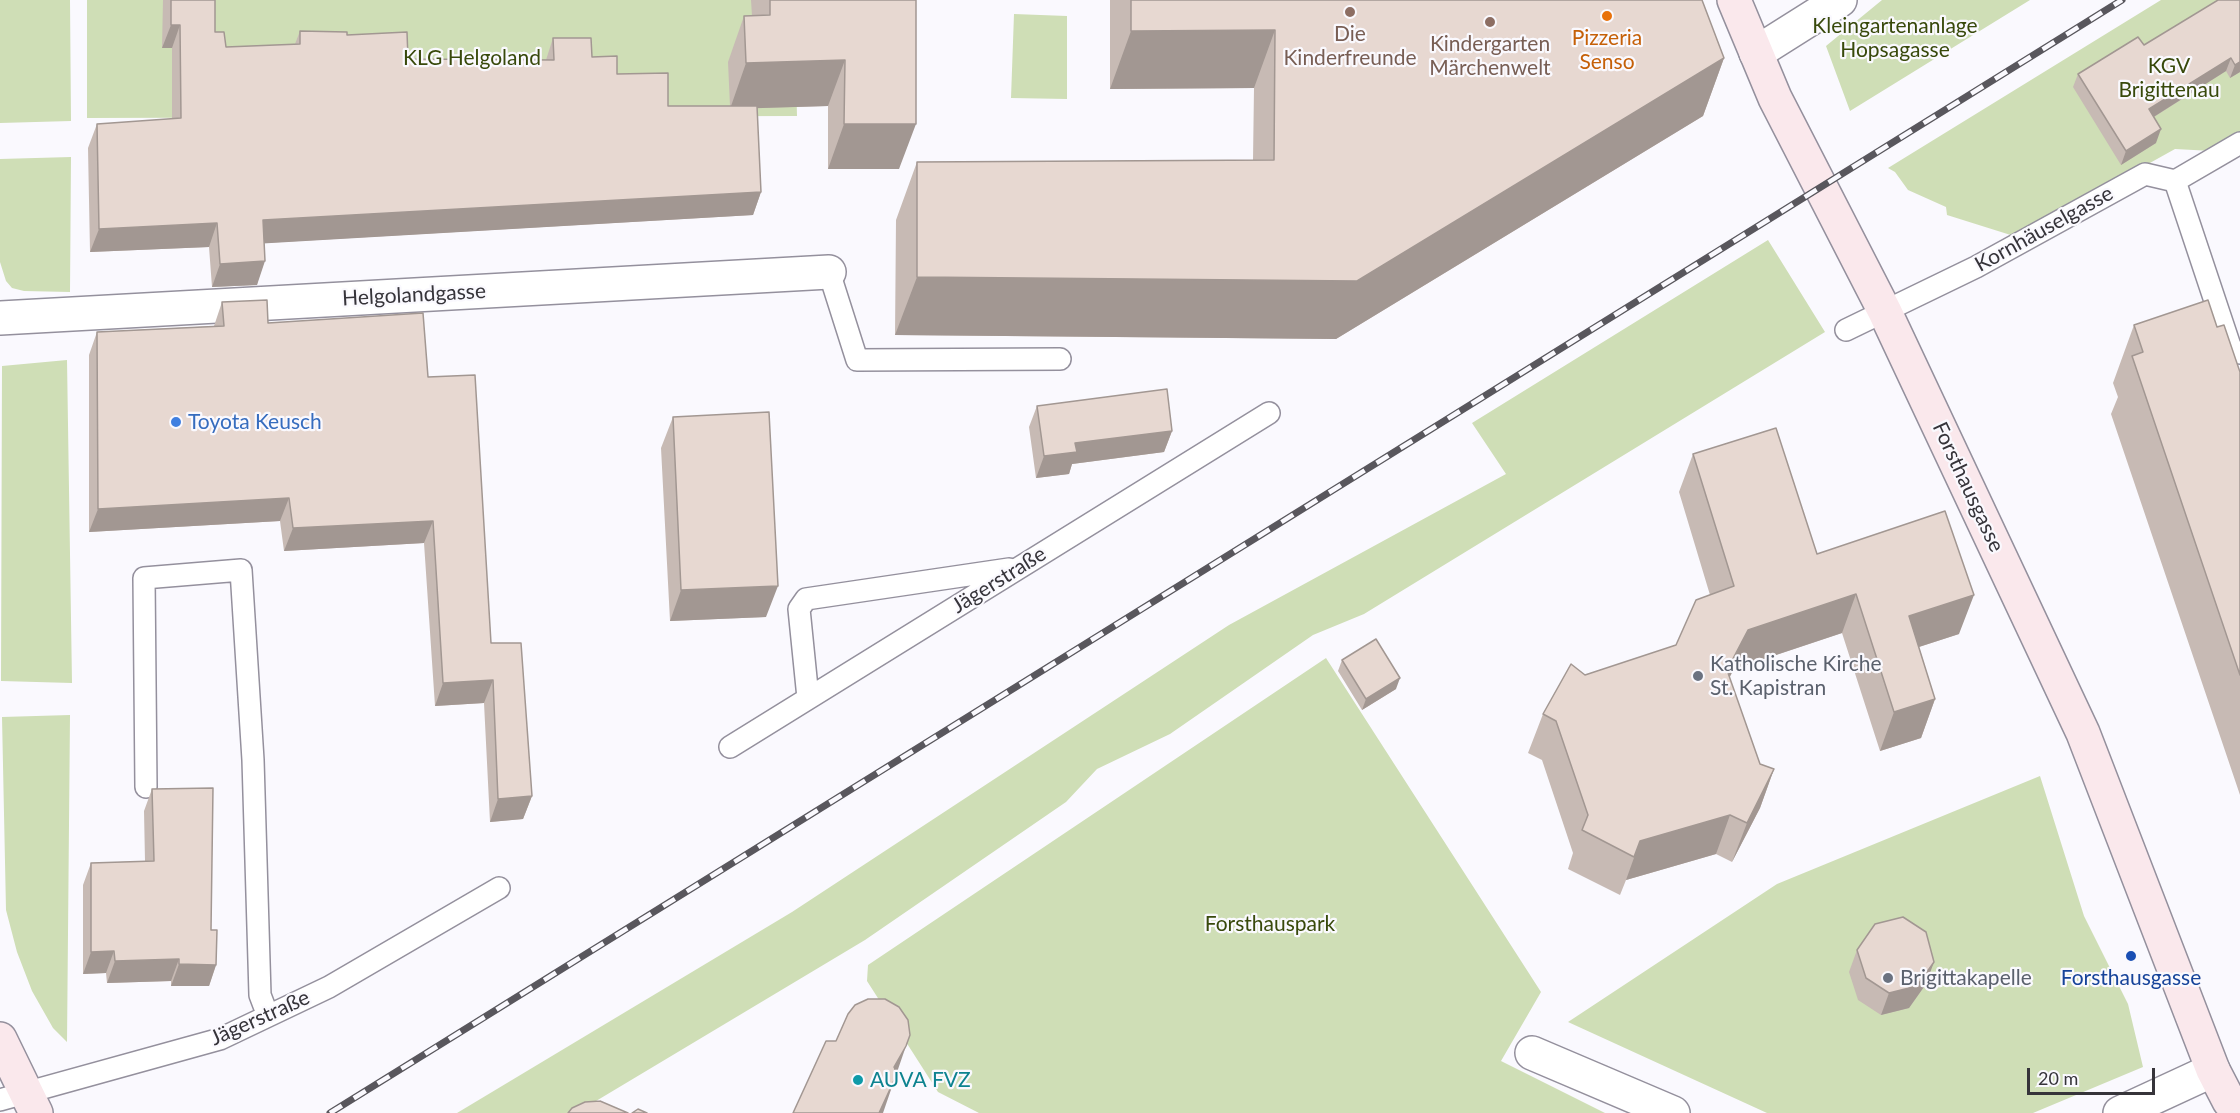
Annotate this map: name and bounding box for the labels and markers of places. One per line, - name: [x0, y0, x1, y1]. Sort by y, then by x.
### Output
- marker: Die Kinderfreunde: [1343, 5, 1357, 19]
- marker: Pizzeria Senso: [1600, 9, 1614, 23]
- marker: Kindergarten Märchenwelt: [1483, 15, 1497, 29]
- place label: Die Kinderfreunde: [1283, 21, 1417, 71]
- place label: Pizzeria Senso: [1572, 25, 1642, 75]
- place label: Kindergarten Märchenwelt: [1429, 31, 1551, 81]
- place label: Toyota Keusch: [188, 409, 322, 435]
- marker: Toyota Keusch: [169, 415, 183, 429]
- place label: Katholische Kirche St. Kapistran: [1710, 651, 1882, 701]
- marker: Katholische Kirche St. Kapistran: [1691, 669, 1705, 683]
- marker: Forsthausgasse: [2124, 949, 2138, 963]
- place label: Brigittakapelle: [1900, 965, 2032, 991]
- place label: Forsthausgasse: [2061, 965, 2201, 991]
- marker: Brigittakapelle: [1881, 971, 1895, 985]
- place label: AUVA FVZ: [870, 1067, 971, 1093]
- marker: AUVA FVZ: [851, 1073, 865, 1087]

